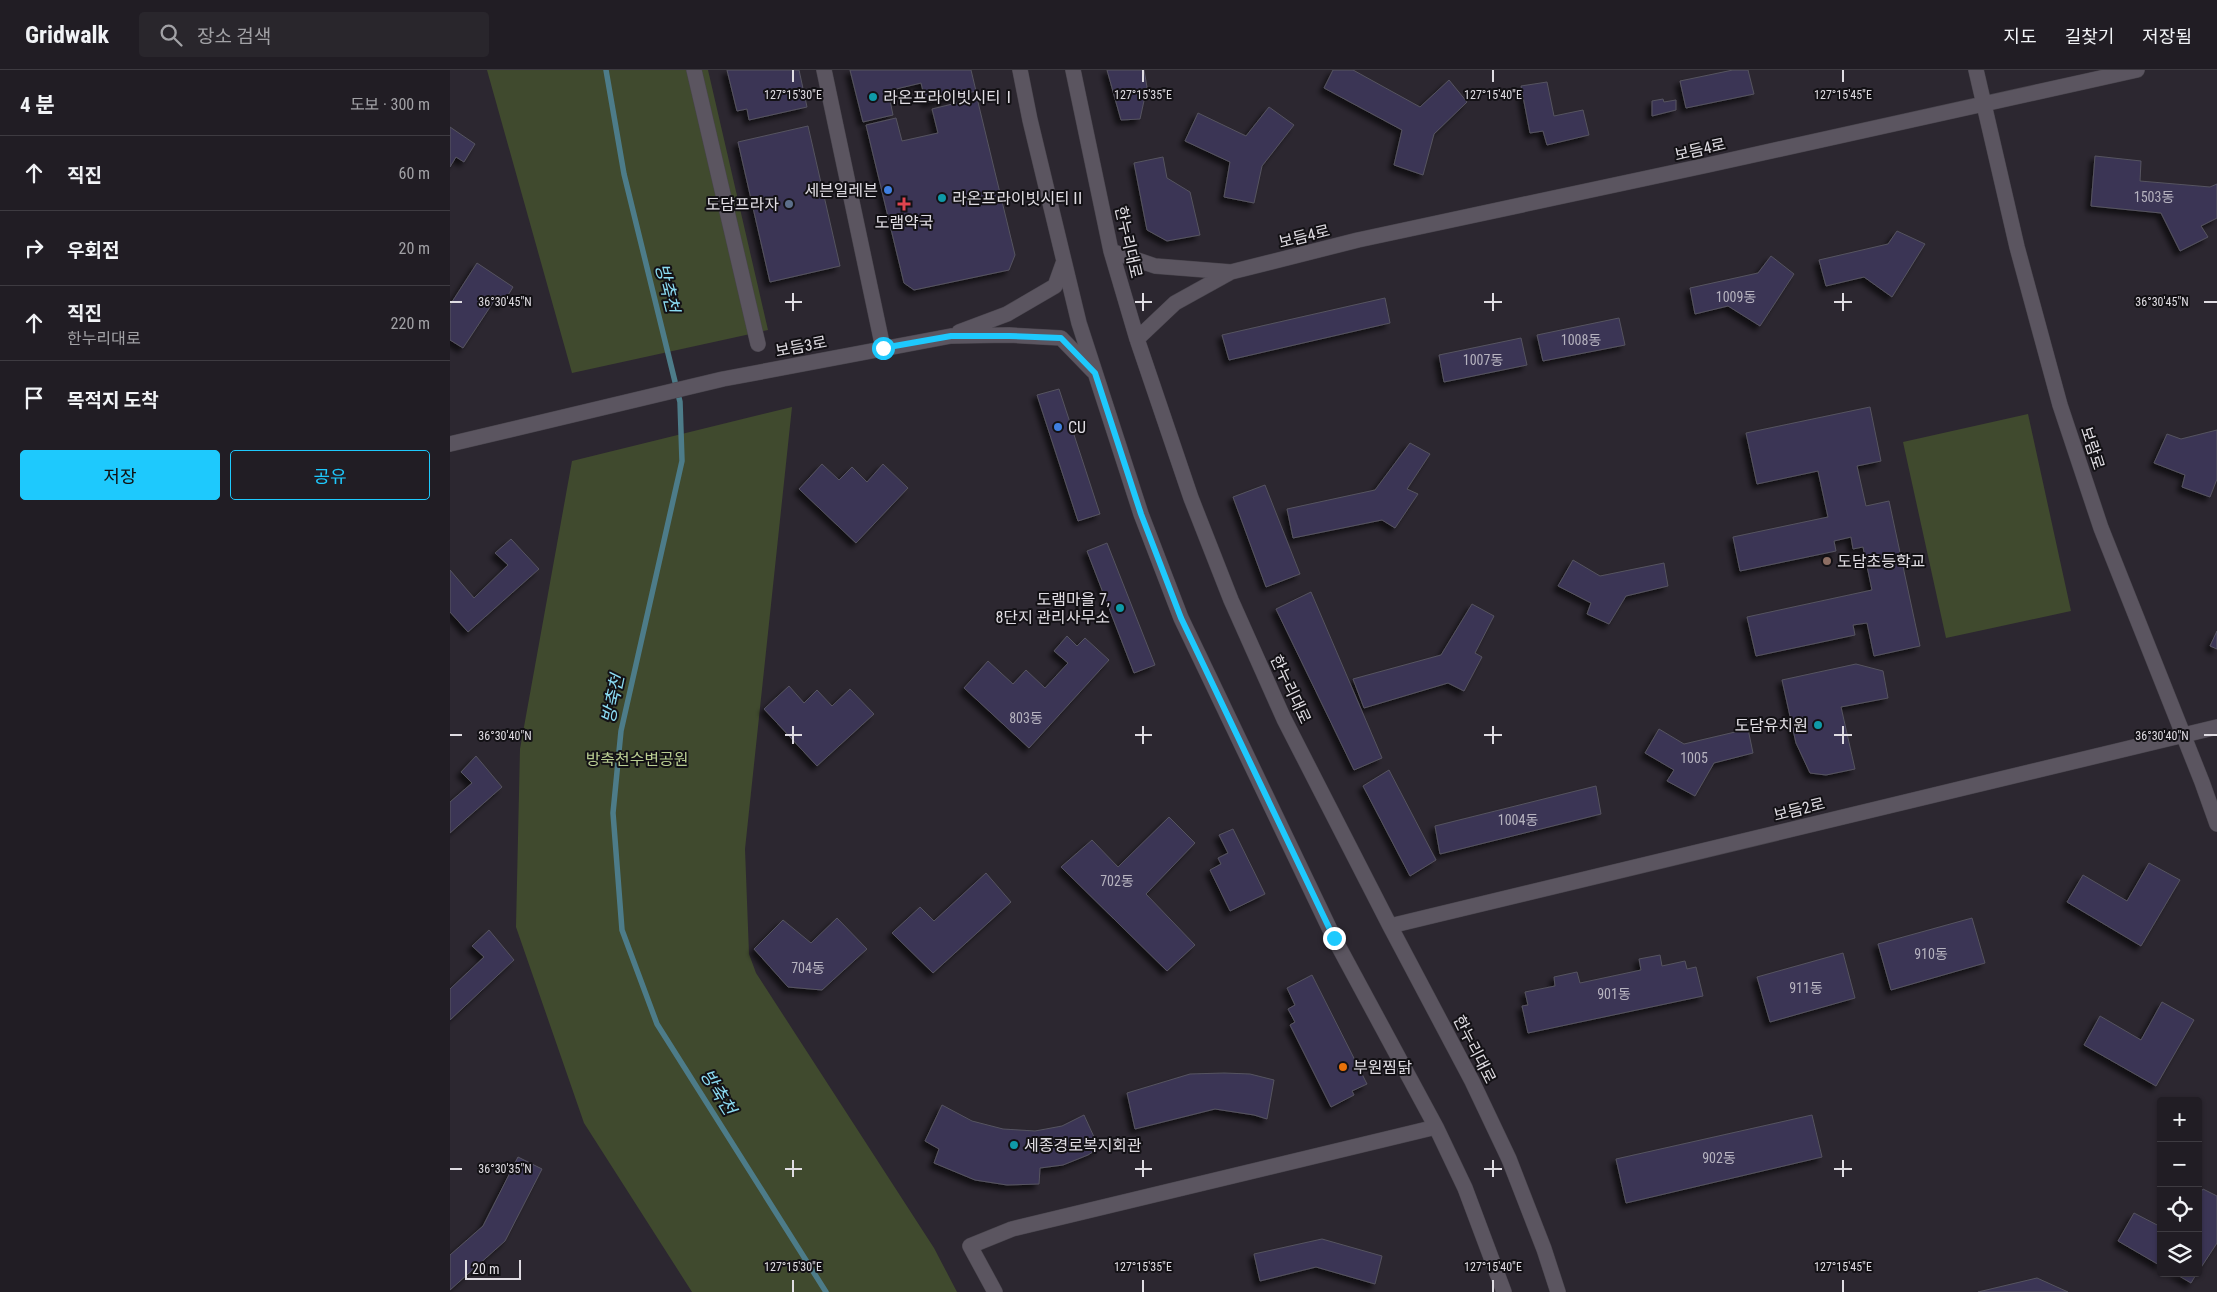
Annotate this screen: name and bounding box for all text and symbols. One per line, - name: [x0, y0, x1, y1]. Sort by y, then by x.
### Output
- search box: [139, 12, 489, 57]
- text: Gridwalk: [25, 21, 109, 49]
- icon: search: [157, 21, 185, 49]
- text: 장소 검색: [197, 25, 271, 48]
- text: 지도: [2004, 26, 2037, 47]
- text: 길찾기: [2065, 26, 2114, 47]
- text: 저장됨: [2142, 26, 2192, 47]
- text: 127°15'30"E: [764, 88, 822, 102]
- place label: 라온프라이빗시티Ⅰ: [883, 88, 1017, 107]
- text: 127°15'35"E: [1114, 88, 1172, 102]
- text: 127°15'40"E: [1464, 88, 1522, 102]
- text: 127°15'45"E: [1814, 88, 1872, 102]
- marker: 라온프라이빗시티Ⅰ: [867, 91, 879, 103]
- text: 4 분: [20, 93, 55, 117]
- text: 도보 · 300 m: [350, 95, 430, 114]
- street label: 보듬4로: [1673, 134, 1728, 165]
- icon: ahead: [20, 159, 48, 187]
- text: 직진: [67, 164, 102, 187]
- text: 60 m: [398, 164, 430, 183]
- place label: 세븐일레븐: [804, 181, 878, 200]
- marker: 세븐일레븐: [882, 184, 894, 196]
- place label: 라온프라이빗시티Ⅱ: [952, 189, 1086, 208]
- house number: 1503동: [2134, 189, 2174, 205]
- marker: 라온프라이빗시티Ⅱ: [936, 192, 948, 204]
- place label: 도담프라자: [705, 195, 779, 214]
- marker: 도담프라자: [783, 198, 795, 210]
- marker: 도램약국: [898, 198, 910, 210]
- street label: 한누리대로: [1111, 204, 1146, 280]
- place label: 도램약국: [875, 213, 933, 232]
- street label: 보듬4로: [1277, 221, 1332, 252]
- icon: right: [20, 234, 48, 262]
- text: 우회전: [67, 239, 119, 262]
- text: 20 m: [398, 239, 430, 258]
- water label: 방축천: [651, 261, 684, 317]
- house number: 1009동: [1716, 289, 1756, 305]
- text: 36°30'45"N: [478, 295, 532, 309]
- text: 36°30'45"N: [2135, 295, 2189, 309]
- text: 직진: [67, 302, 102, 325]
- icon: ahead: [20, 309, 48, 337]
- text: 220 m: [391, 314, 430, 333]
- text: 한누리대로: [67, 329, 141, 348]
- street label: 보듬3로: [774, 332, 829, 361]
- house number: 1008동: [1561, 332, 1601, 348]
- route start: [872, 337, 895, 360]
- house number: 1007동: [1463, 352, 1503, 368]
- icon: arrive: [20, 384, 48, 412]
- text: 목적지 도착: [67, 389, 159, 412]
- place label: CU: [1068, 418, 1086, 437]
- marker: CU: [1052, 421, 1064, 433]
- street label: 보람로: [2077, 424, 2108, 472]
- button: 저장: [20, 450, 220, 500]
- button: 공유: [230, 450, 430, 500]
- place label: 도담초등학교: [1837, 552, 1925, 571]
- marker: 도담초등학교: [1821, 555, 1833, 567]
- place label: 도램마을 7, 8단지 관리사무소: [995, 590, 1110, 627]
- marker: 도램마을 7, 8단지 관리사무소: [1114, 602, 1126, 614]
- street label: 한누리대로: [1266, 652, 1315, 727]
- water label: 방축천: [597, 670, 628, 725]
- house number: 803동: [1009, 710, 1043, 726]
- place label: 도담유치원: [1734, 716, 1808, 735]
- marker: 도담유치원: [1812, 719, 1824, 731]
- text: 36°30'40"N: [478, 729, 532, 743]
- text: 36°30'40"N: [2135, 729, 2189, 743]
- park label: 방축천수변공원: [585, 750, 689, 769]
- house number: 1005: [1680, 750, 1708, 766]
- street label: 보듬2로: [1772, 794, 1827, 825]
- house number: 1004동: [1498, 812, 1538, 828]
- house number: 702동: [1100, 873, 1134, 889]
- route end: [1323, 927, 1346, 950]
- house number: 910동: [1914, 946, 1948, 962]
- house number: 704동: [791, 960, 825, 976]
- house number: 911동: [1789, 980, 1823, 996]
- house number: 901동: [1597, 986, 1631, 1002]
- street label: 한누리대로: [1449, 1012, 1500, 1087]
- place label: 부원찜닭: [1353, 1058, 1412, 1077]
- marker: 부원찜닭: [1337, 1061, 1349, 1073]
- water label: 방축천: [696, 1065, 742, 1120]
- map controls: [2157, 1097, 2202, 1277]
- button: +: [2157, 1097, 2202, 1142]
- place label: 세종경로복지회관: [1024, 1136, 1142, 1155]
- marker: 세종경로복지회관: [1008, 1139, 1020, 1151]
- button: −: [2157, 1142, 2202, 1187]
- house number: 902동: [1702, 1150, 1736, 1166]
- text: 36°30'35"N: [478, 1162, 532, 1176]
- button: locate: [2157, 1187, 2202, 1232]
- button: layers: [2157, 1232, 2202, 1277]
- scale bar: [465, 1257, 521, 1280]
- text: 127°15'30"E: [764, 1260, 822, 1274]
- text: 127°15'35"E: [1114, 1260, 1172, 1274]
- text: 127°15'40"E: [1464, 1260, 1522, 1274]
- text: 127°15'45"E: [1814, 1260, 1872, 1274]
- text: 20 m: [472, 1261, 500, 1277]

